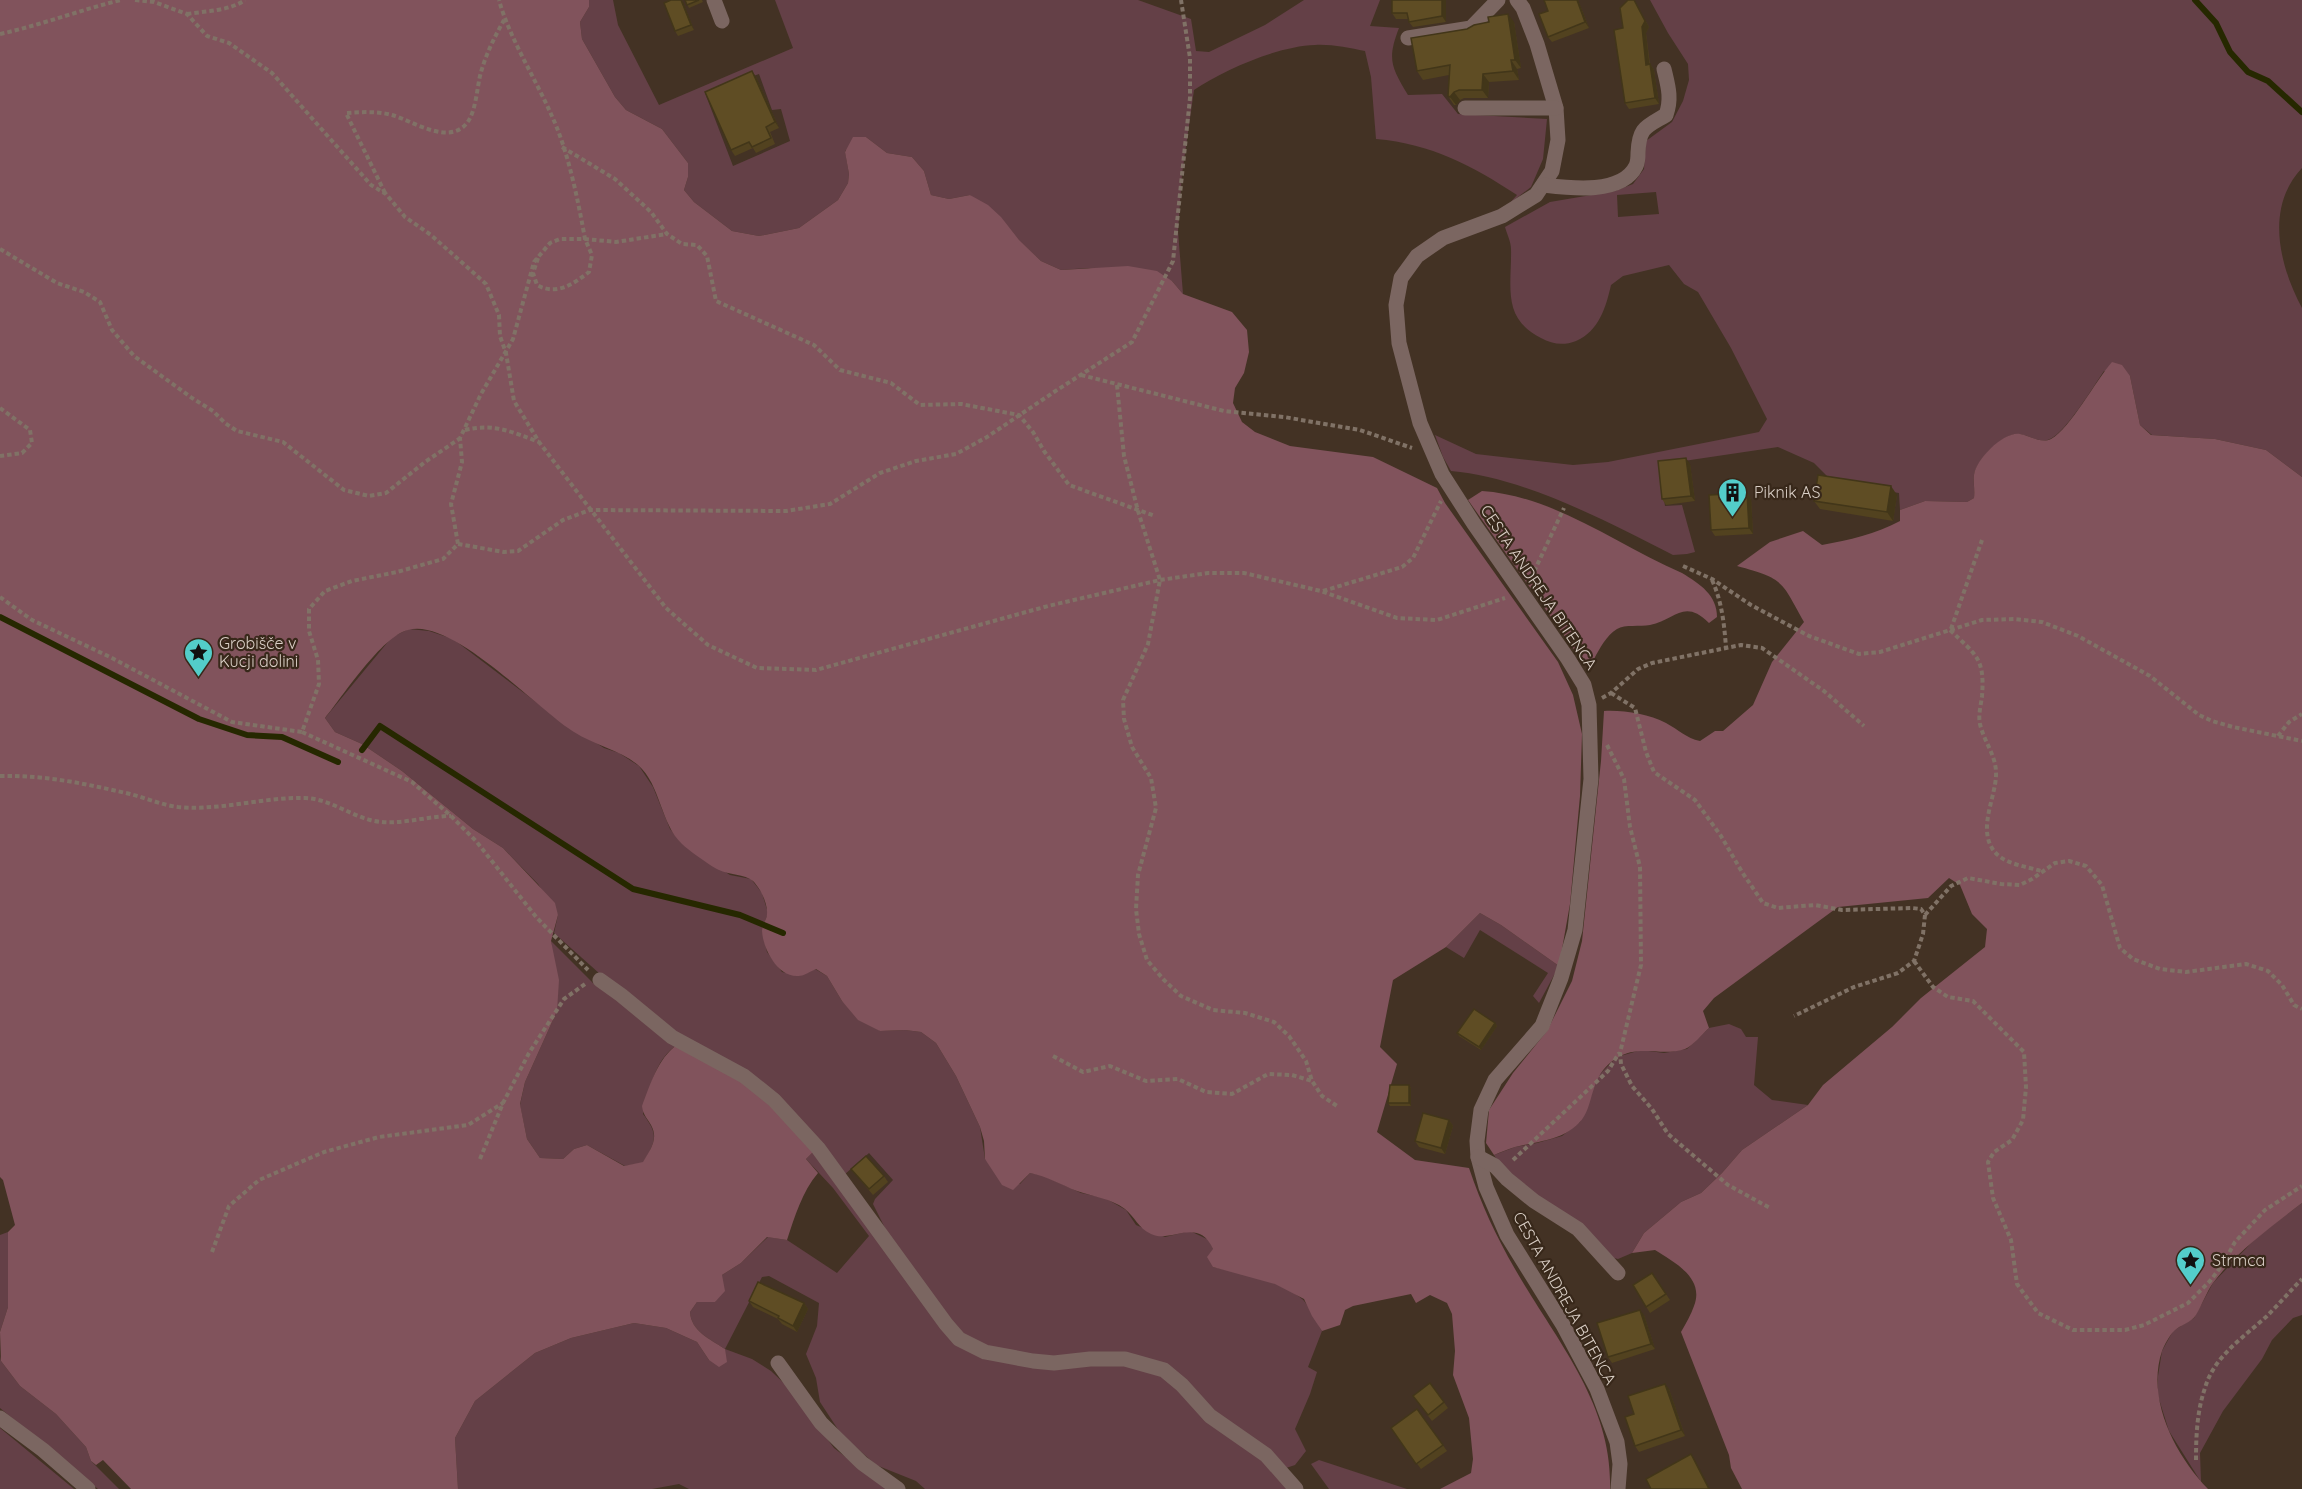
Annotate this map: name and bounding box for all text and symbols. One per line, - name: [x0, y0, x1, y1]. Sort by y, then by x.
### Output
- building icon: Piknik AS: [1717, 476, 1749, 518]
- place label: Piknik AS: [1754, 482, 1820, 502]
- street label: CESTA ANDREJA BITENCA: [1476, 501, 1602, 673]
- place label: Grobišče v Kucji dolini: [219, 633, 298, 671]
- place icon: Grobišče v Kucji dolini: [182, 636, 214, 678]
- street label: CESTA ANDREJA BITENCA: [1509, 1208, 1621, 1388]
- place icon: Strmca: [2175, 1244, 2207, 1286]
- place label: Strmca: [2212, 1250, 2265, 1270]

